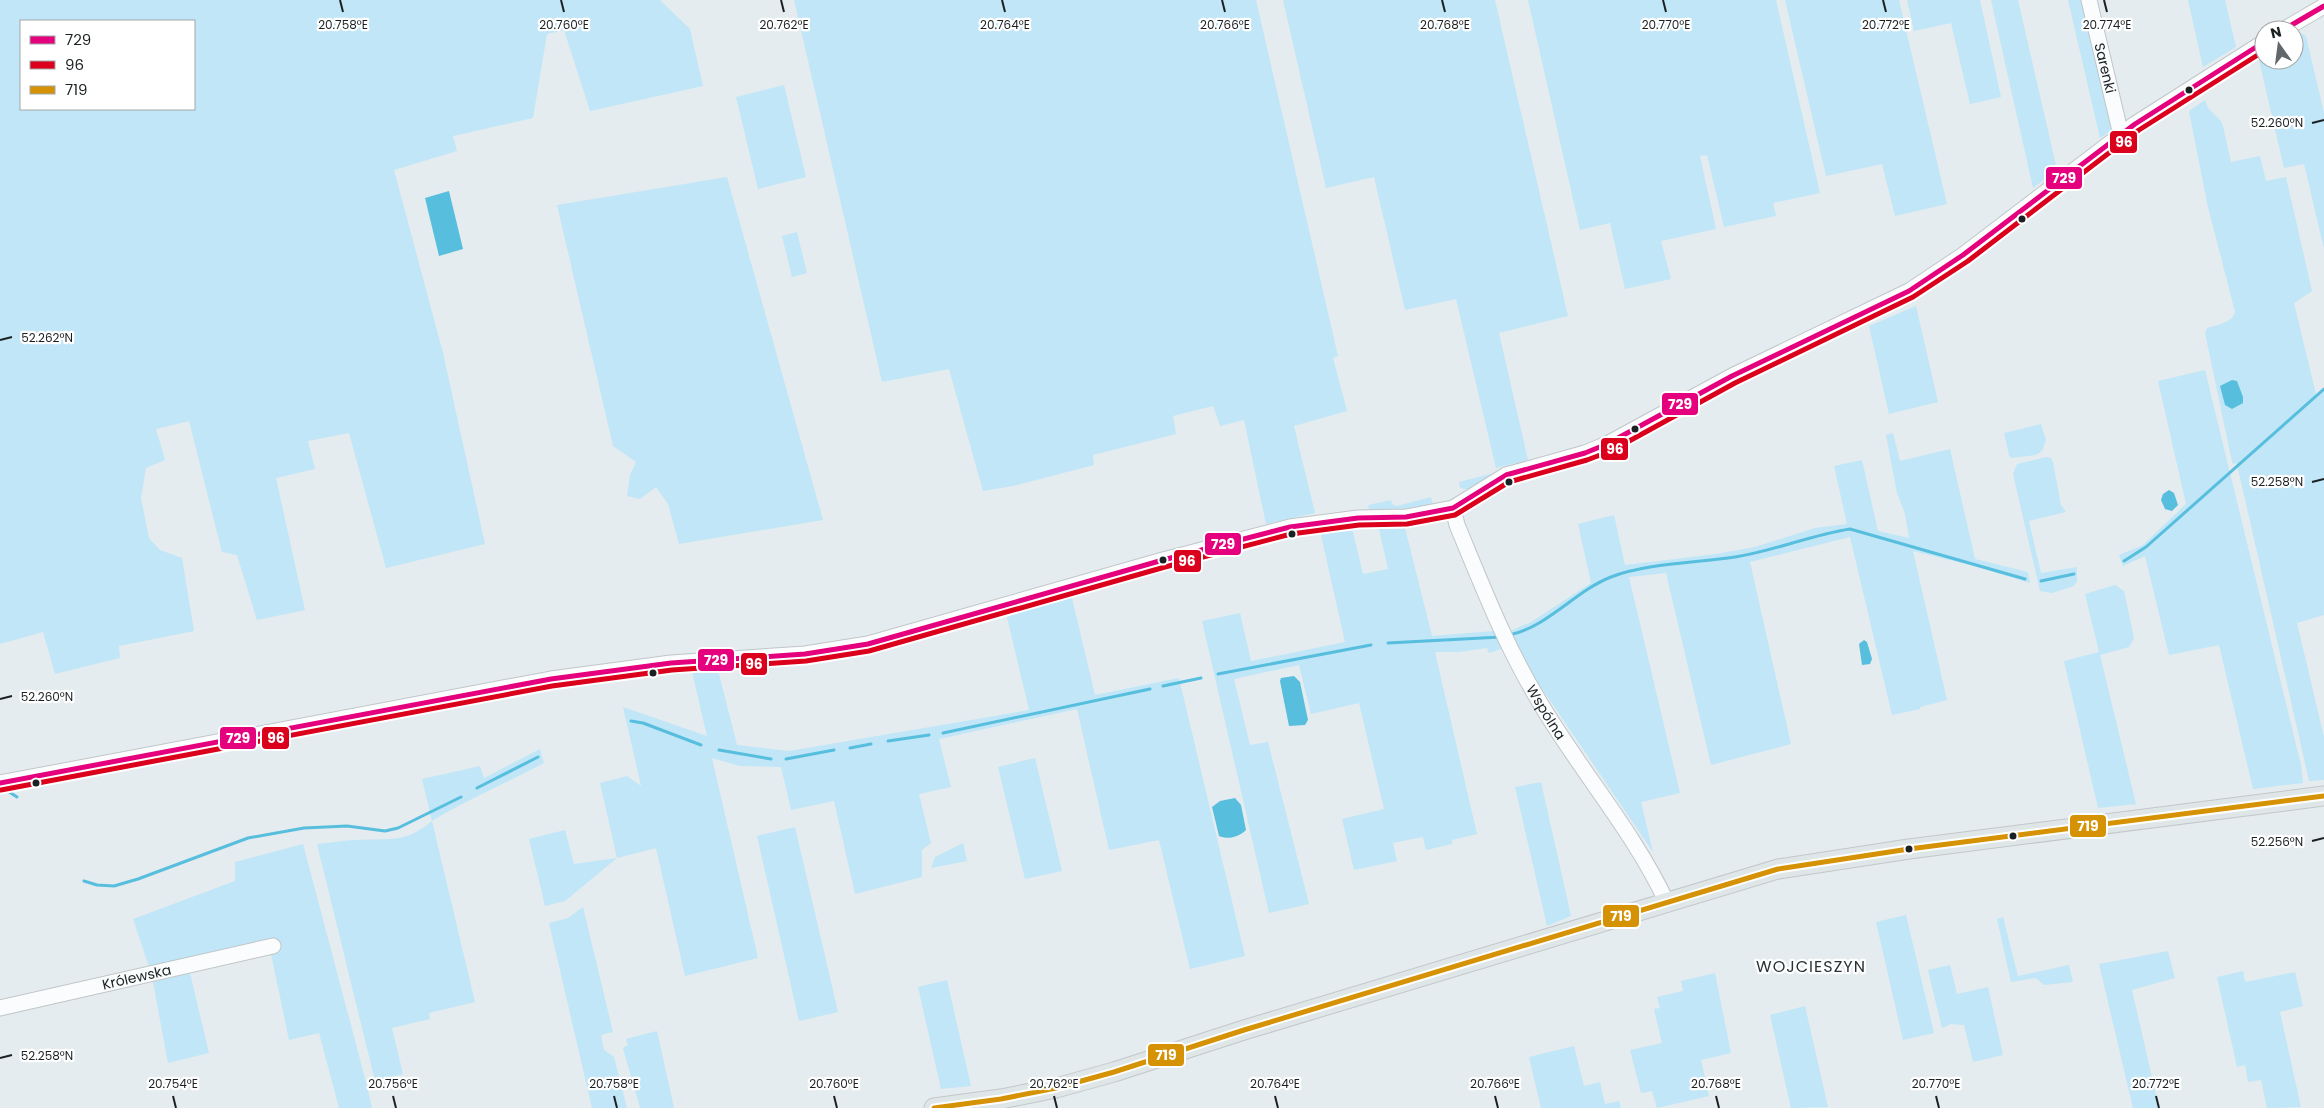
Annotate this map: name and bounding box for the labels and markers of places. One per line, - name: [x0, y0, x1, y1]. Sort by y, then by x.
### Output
- unlabelled marker: [2184, 85, 2194, 95]
- unlabelled marker: [2017, 214, 2027, 224]
- unlabelled marker: [1630, 424, 1640, 434]
- unlabelled marker: [1504, 477, 1514, 487]
- unlabelled marker: [1287, 529, 1297, 539]
- unlabelled marker: [1158, 555, 1168, 565]
- unlabelled marker: [648, 668, 658, 678]
- unlabelled marker: [31, 778, 41, 788]
- unlabelled marker: [2008, 831, 2018, 841]
- unlabelled marker: [1904, 844, 1914, 854]

